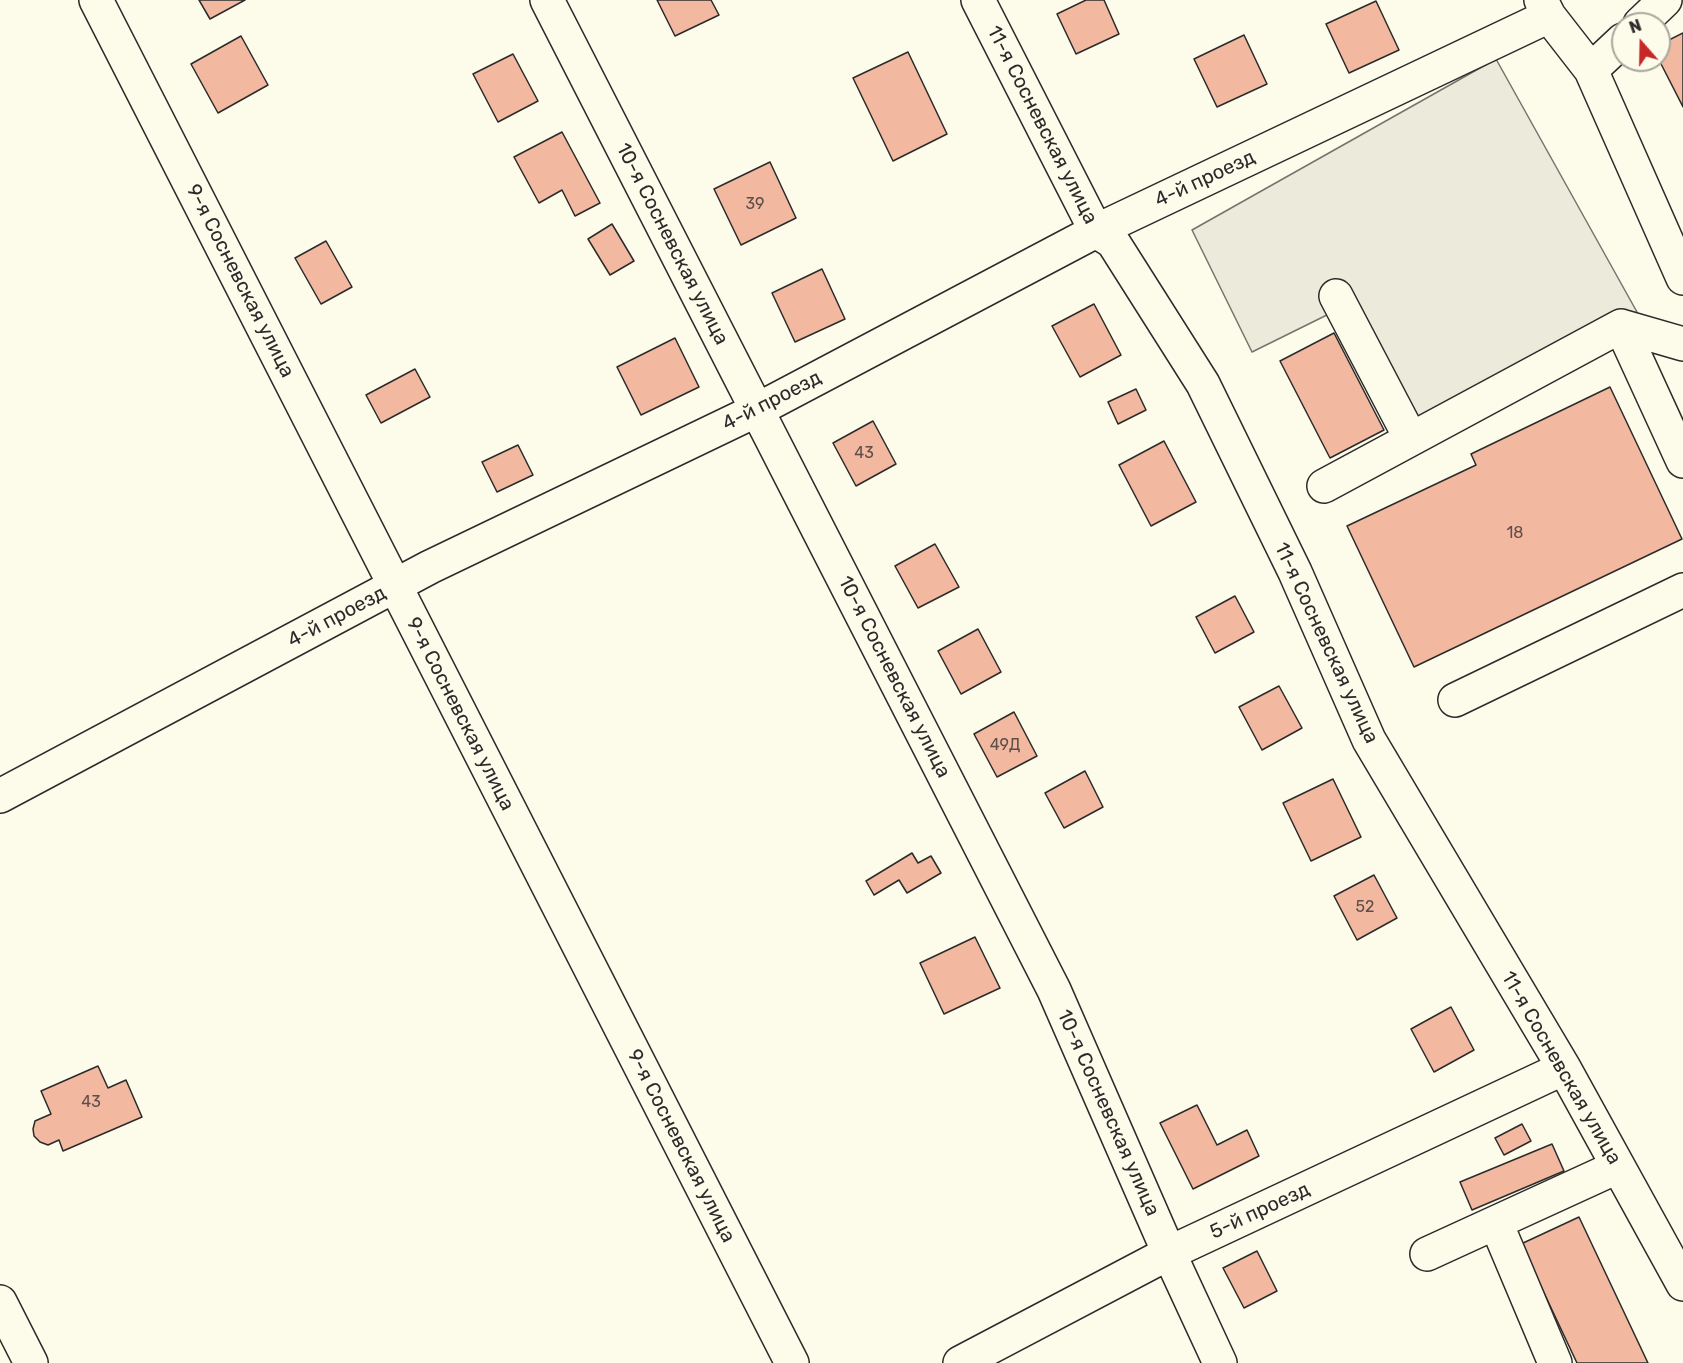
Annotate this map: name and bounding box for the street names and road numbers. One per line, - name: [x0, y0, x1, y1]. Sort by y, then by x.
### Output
- street label: 11-я Сосневская улица: [982, 22, 1102, 228]
- street label: 10-я Сосневская улица: [611, 139, 733, 349]
- street label: 4-й проезд: [1151, 145, 1259, 213]
- street label: 9-я Сосневская улица: [181, 180, 299, 382]
- street label: 4-й проезд: [719, 366, 825, 436]
- street label: 11-я Сосневская улица: [1269, 539, 1383, 747]
- street label: 10-я Сосневская улица: [833, 572, 955, 782]
- street label: 4-й проезд: [284, 581, 390, 653]
- street label: 9-я Сосневская улица: [401, 613, 519, 815]
- street label: 11-я Сосневская улица: [1496, 967, 1626, 1169]
- street label: 10-я Сосневская улица: [1052, 1006, 1164, 1220]
- street label: 9-я Сосневская улица: [622, 1045, 740, 1247]
- street label: 5-й проезд: [1206, 1177, 1314, 1245]

